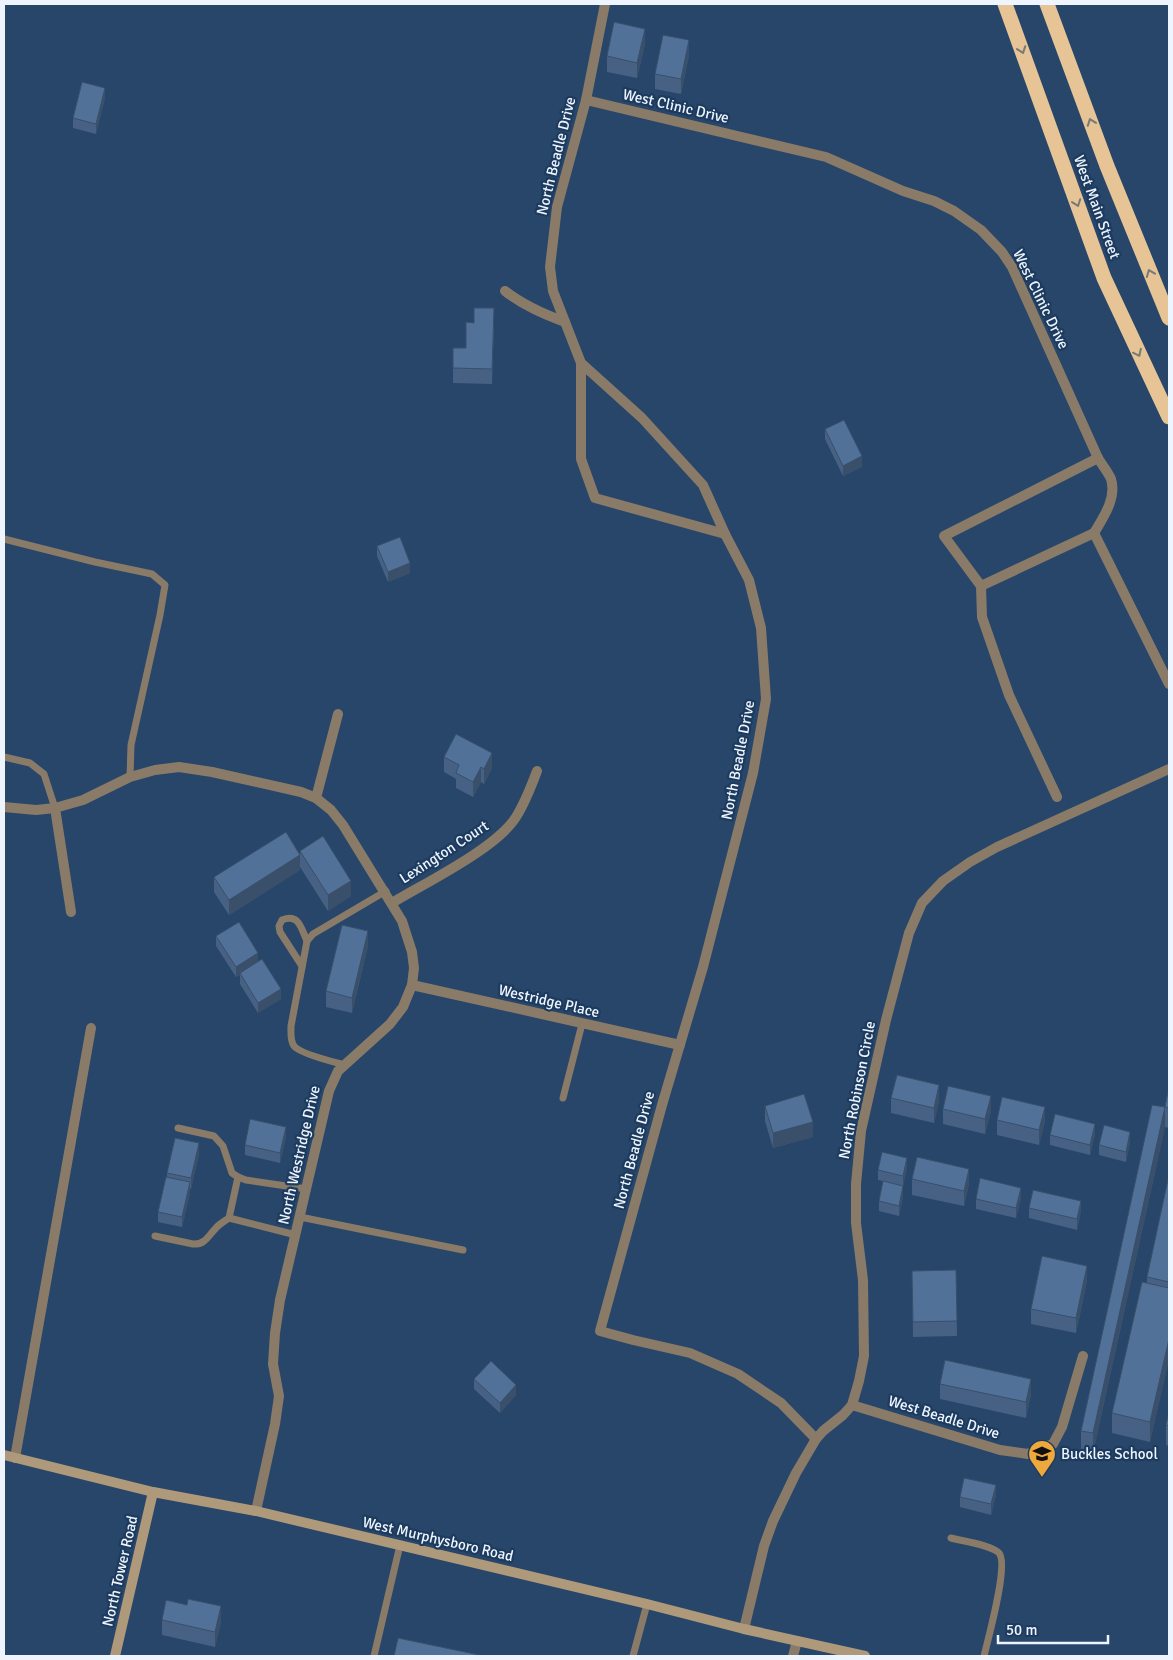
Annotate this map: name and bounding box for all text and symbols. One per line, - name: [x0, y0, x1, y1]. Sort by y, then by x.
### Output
- one-way arrow: [1016, 45, 1026, 53]
- street label: West Clinic Drive: [621, 85, 731, 127]
- street label: North Beadle Drive: [533, 95, 579, 217]
- one-way arrow: [1087, 118, 1097, 127]
- street label: West Main Street: [1070, 153, 1124, 261]
- one-way arrow: [1071, 198, 1081, 206]
- street label: West Clinic Drive: [1009, 246, 1073, 352]
- one-way arrow: [1146, 269, 1157, 278]
- one-way arrow: [1132, 348, 1143, 357]
- street label: North Beadle Drive: [718, 699, 758, 821]
- street label: Lexington Court: [396, 817, 492, 887]
- street label: Westridge Place: [497, 981, 601, 1021]
- street label: North Robinson Circle: [835, 1019, 879, 1161]
- street label: North Westridge Drive: [274, 1084, 324, 1226]
- street label: North Beadle Drive: [610, 1089, 658, 1211]
- street label: West Beadle Drive: [886, 1392, 1002, 1442]
- school or university icon: Buckles School: [1027, 1439, 1057, 1478]
- place label: Buckles School: [1061, 1445, 1158, 1463]
- street label: West Murphysboro Road: [361, 1513, 515, 1565]
- street label: North Tower Road: [98, 1514, 142, 1628]
- scale bar: [998, 1612, 1108, 1644]
- text: 50 m: [1006, 1621, 1037, 1639]

